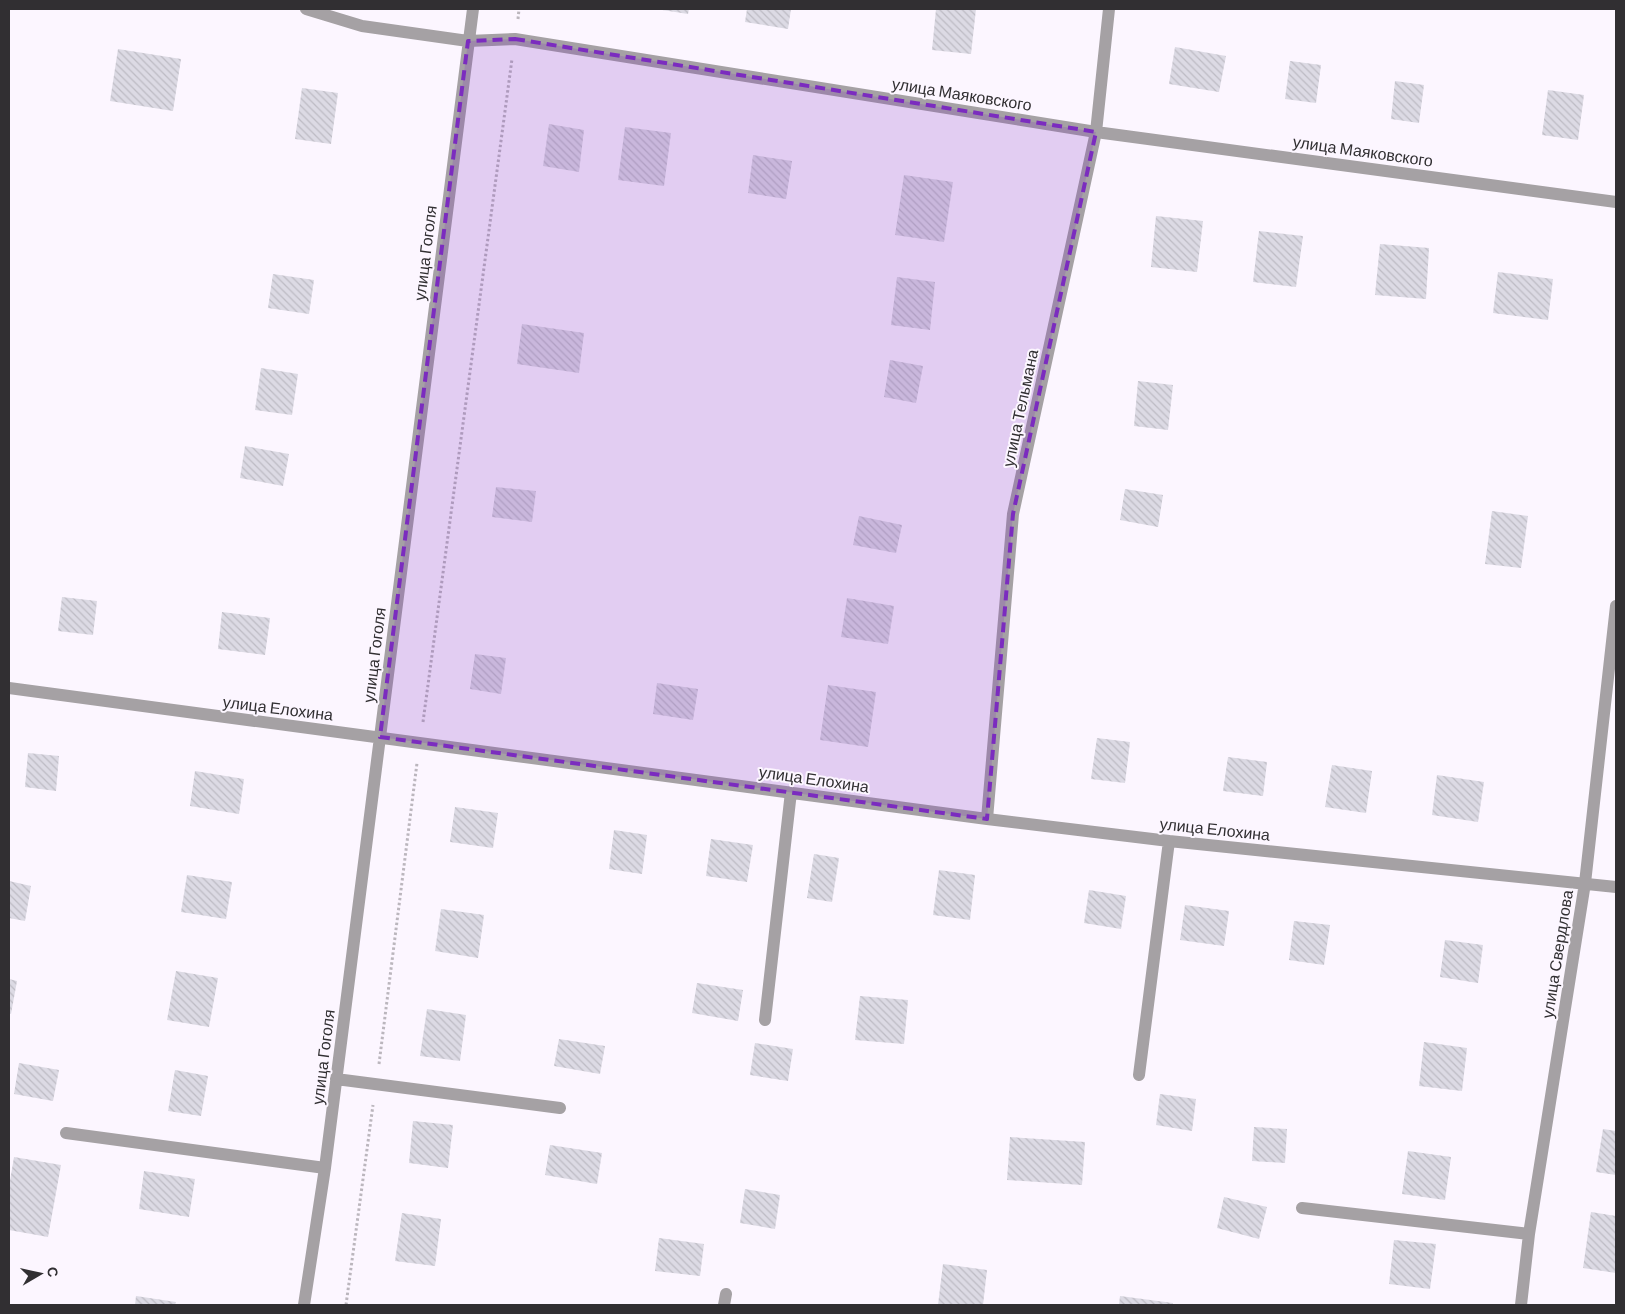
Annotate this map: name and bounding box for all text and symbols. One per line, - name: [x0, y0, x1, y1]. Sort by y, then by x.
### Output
- street label: улица Маяковского: [891, 73, 1033, 114]
- street label: улица Маяковского: [1292, 131, 1434, 170]
- street label: улица Гоголя: [409, 204, 440, 302]
- street label: улица Тельмана: [998, 347, 1041, 468]
- street label: улица Гоголя: [358, 606, 389, 704]
- street label: улица Елохина: [222, 691, 334, 724]
- street label: улица Елохина: [758, 761, 870, 796]
- street label: улица Елохина: [1159, 813, 1271, 844]
- street label: улица Свердлова: [1537, 888, 1576, 1019]
- street label: улица Гоголя: [307, 1008, 338, 1106]
- north arrow: [15, 1249, 65, 1299]
- text: С: [44, 1266, 63, 1278]

